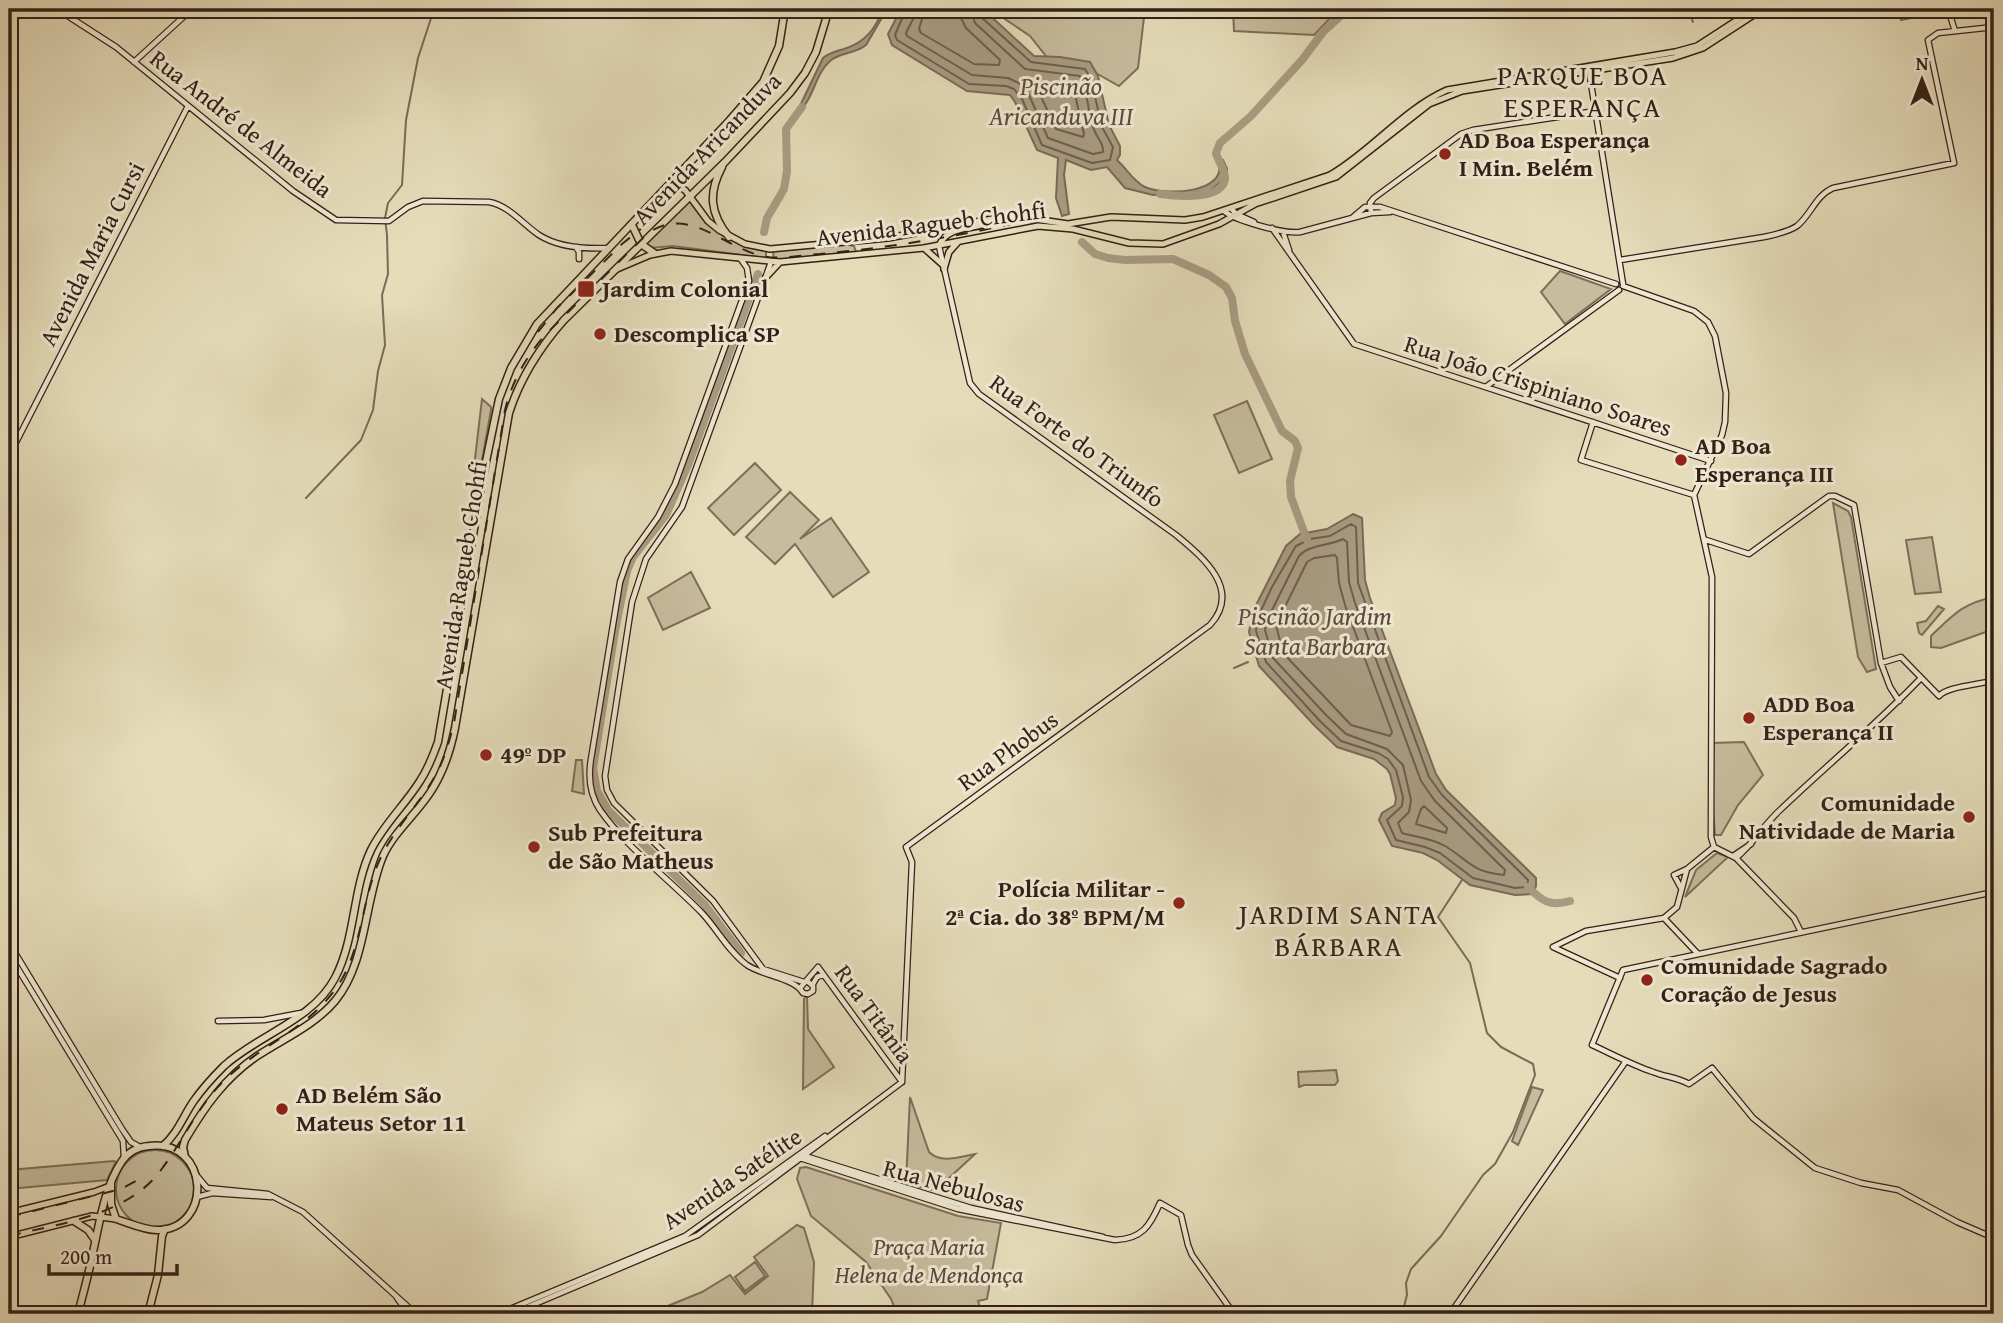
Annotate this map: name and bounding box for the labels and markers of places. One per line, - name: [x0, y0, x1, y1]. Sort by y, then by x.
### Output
- place label: AD Boa Esperança I Min. Belém: [1459, 122, 1650, 185]
- marker: AD Boa Esperança I Min. Belém: [1437, 146, 1453, 162]
- place label: Jardim Colonial: [598, 271, 769, 306]
- marker: Jardim Colonial: [576, 279, 596, 299]
- place label: Descomplica SP: [614, 316, 780, 351]
- marker: Descomplica SP: [592, 326, 608, 342]
- place label: AD Boa Esperança III: [1695, 428, 1834, 491]
- marker: AD Boa Esperança III: [1673, 452, 1689, 468]
- place label: ADD Boa Esperança II: [1763, 686, 1894, 749]
- marker: ADD Boa Esperança II: [1741, 710, 1757, 726]
- place label: 49º DP: [500, 737, 567, 772]
- marker: 49º DP: [478, 747, 494, 763]
- place label: Comunidade Natividade de Maria: [1739, 785, 1956, 848]
- marker: Comunidade Natividade de Maria: [1961, 809, 1977, 825]
- place label: Sub Prefeitura de São Matheus: [548, 815, 714, 878]
- marker: Sub Prefeitura de São Matheus: [526, 839, 542, 855]
- place label: Polícia Militar - 2ª Cia. do 38º BPM/M: [945, 871, 1165, 934]
- marker: Polícia Militar - 2ª Cia. do 38º BPM/M: [1171, 895, 1187, 911]
- place label: Comunidade Sagrado Coração de Jesus: [1661, 948, 1888, 1011]
- marker: Comunidade Sagrado Coração de Jesus: [1639, 972, 1655, 988]
- place label: AD Belém São Mateus Setor 11: [296, 1077, 467, 1140]
- marker: AD Belém São Mateus Setor 11: [274, 1101, 290, 1117]

